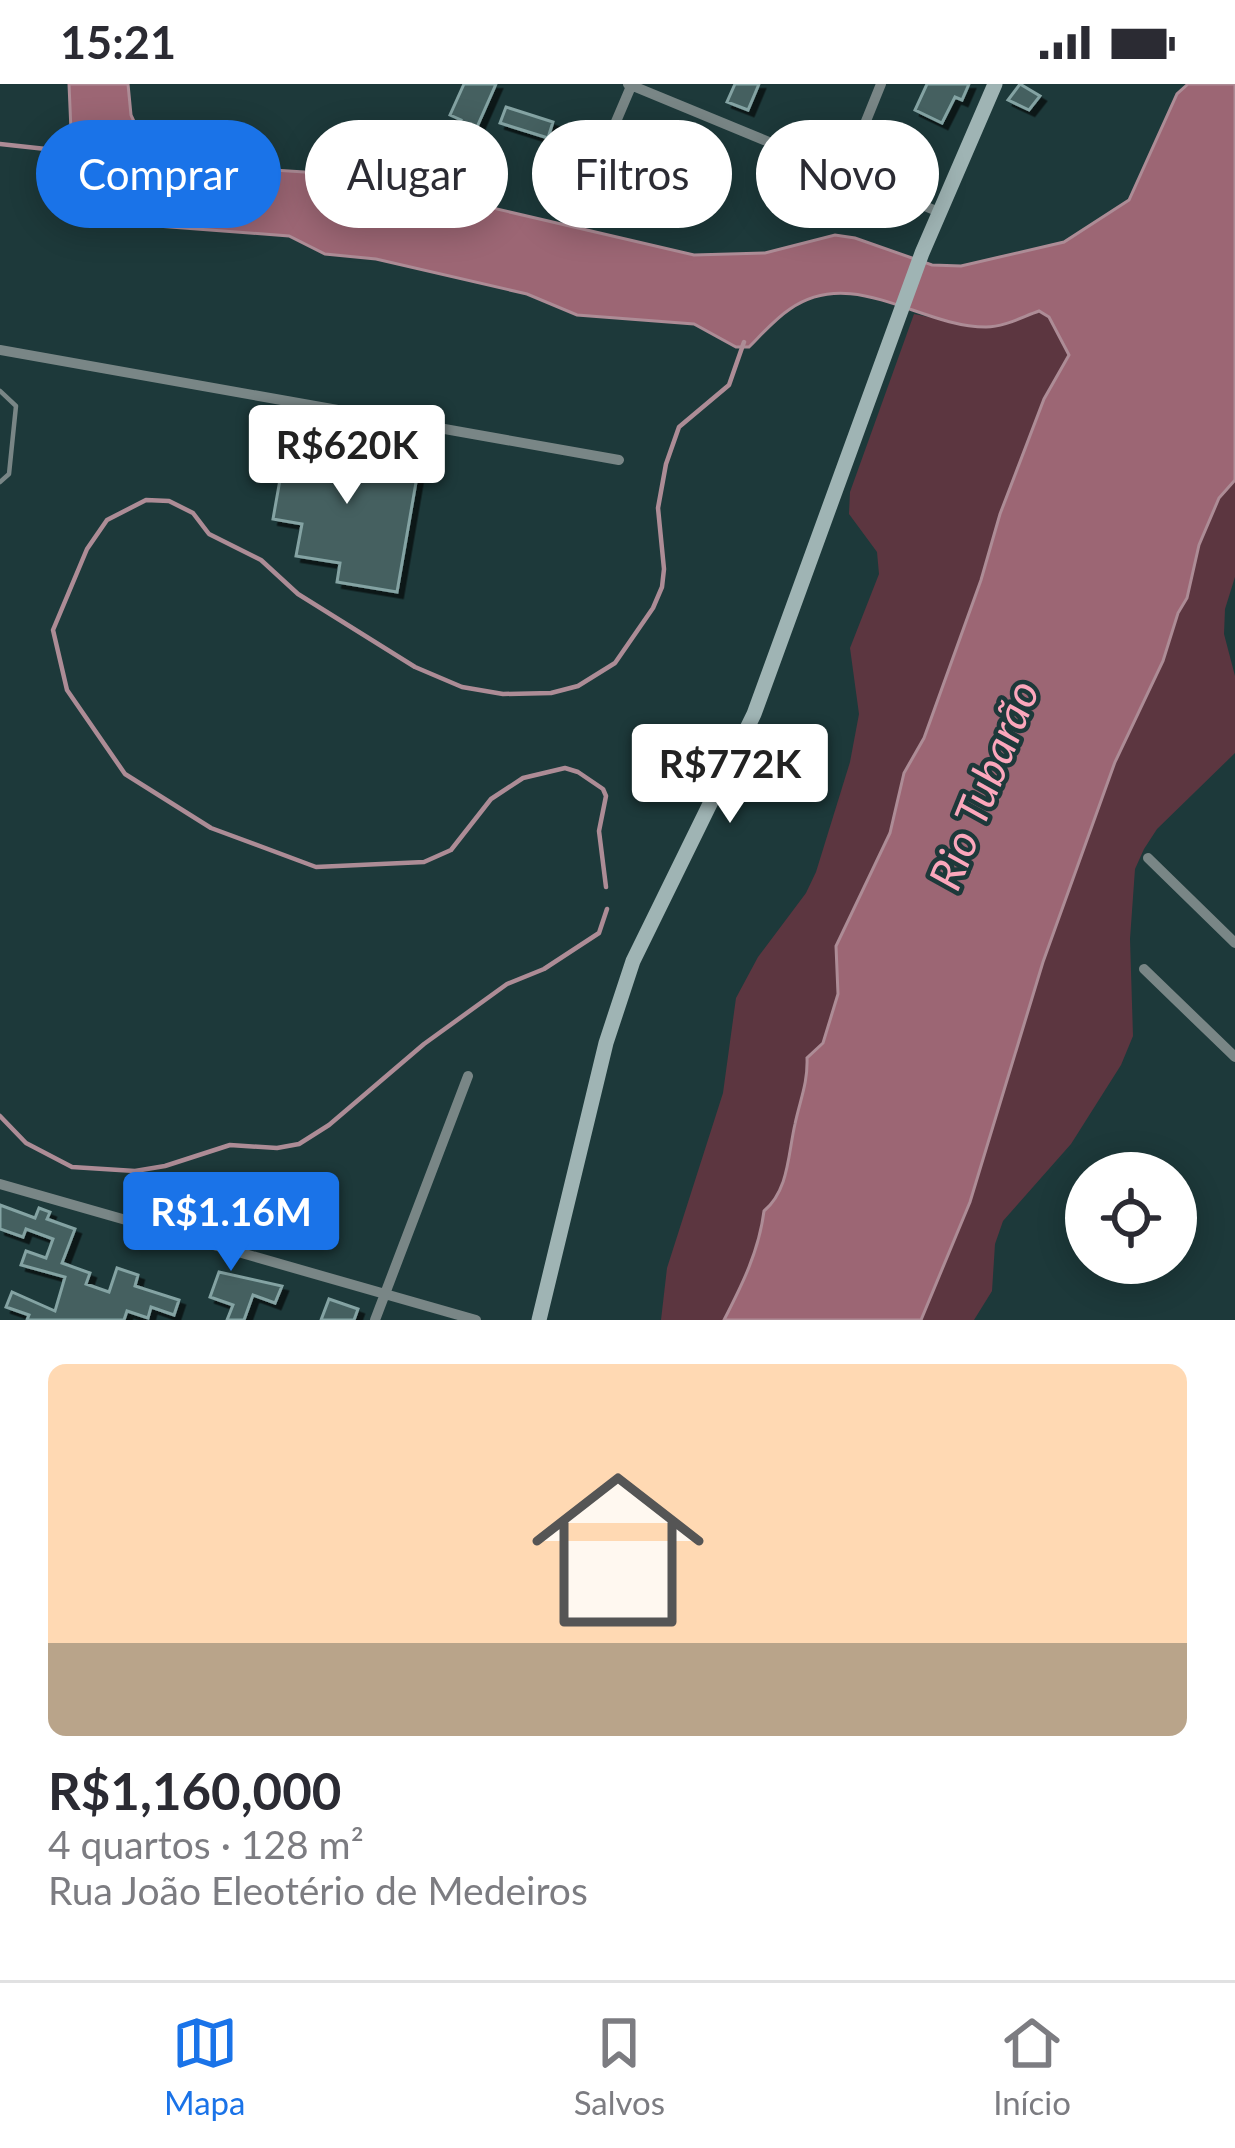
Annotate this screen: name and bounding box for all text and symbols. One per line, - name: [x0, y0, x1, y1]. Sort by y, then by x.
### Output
- text: 15:21: [60, 15, 176, 69]
- chip: Comprar: [36, 120, 281, 228]
- chip: Alugar: [305, 120, 508, 228]
- chip: Filtros: [532, 120, 732, 228]
- chip: Novo: [756, 120, 939, 228]
- pin: R$620K: [249, 405, 445, 507]
- text: R$620K: [276, 421, 418, 467]
- water label: Rio Tubarão: [917, 672, 1049, 897]
- pin: R$772K: [632, 724, 828, 826]
- text: R$772K: [659, 740, 801, 786]
- map controls: [1065, 1152, 1197, 1284]
- button: locate: [1065, 1152, 1197, 1284]
- pin: R$1.16M: [120, 1172, 342, 1274]
- text: R$1.16M: [150, 1188, 312, 1234]
- icon: home: [510, 1442, 726, 1658]
- text: R$1,160,000: [48, 1760, 341, 1821]
- text: 4 quartos · 128 m²: [48, 1821, 364, 1867]
- text: Rua João Eleotério de Medeiros: [48, 1867, 588, 1913]
- tab: Mapa: [164, 2010, 246, 2122]
- tab: Salvos: [574, 2010, 665, 2122]
- tab: Início: [993, 2010, 1071, 2122]

